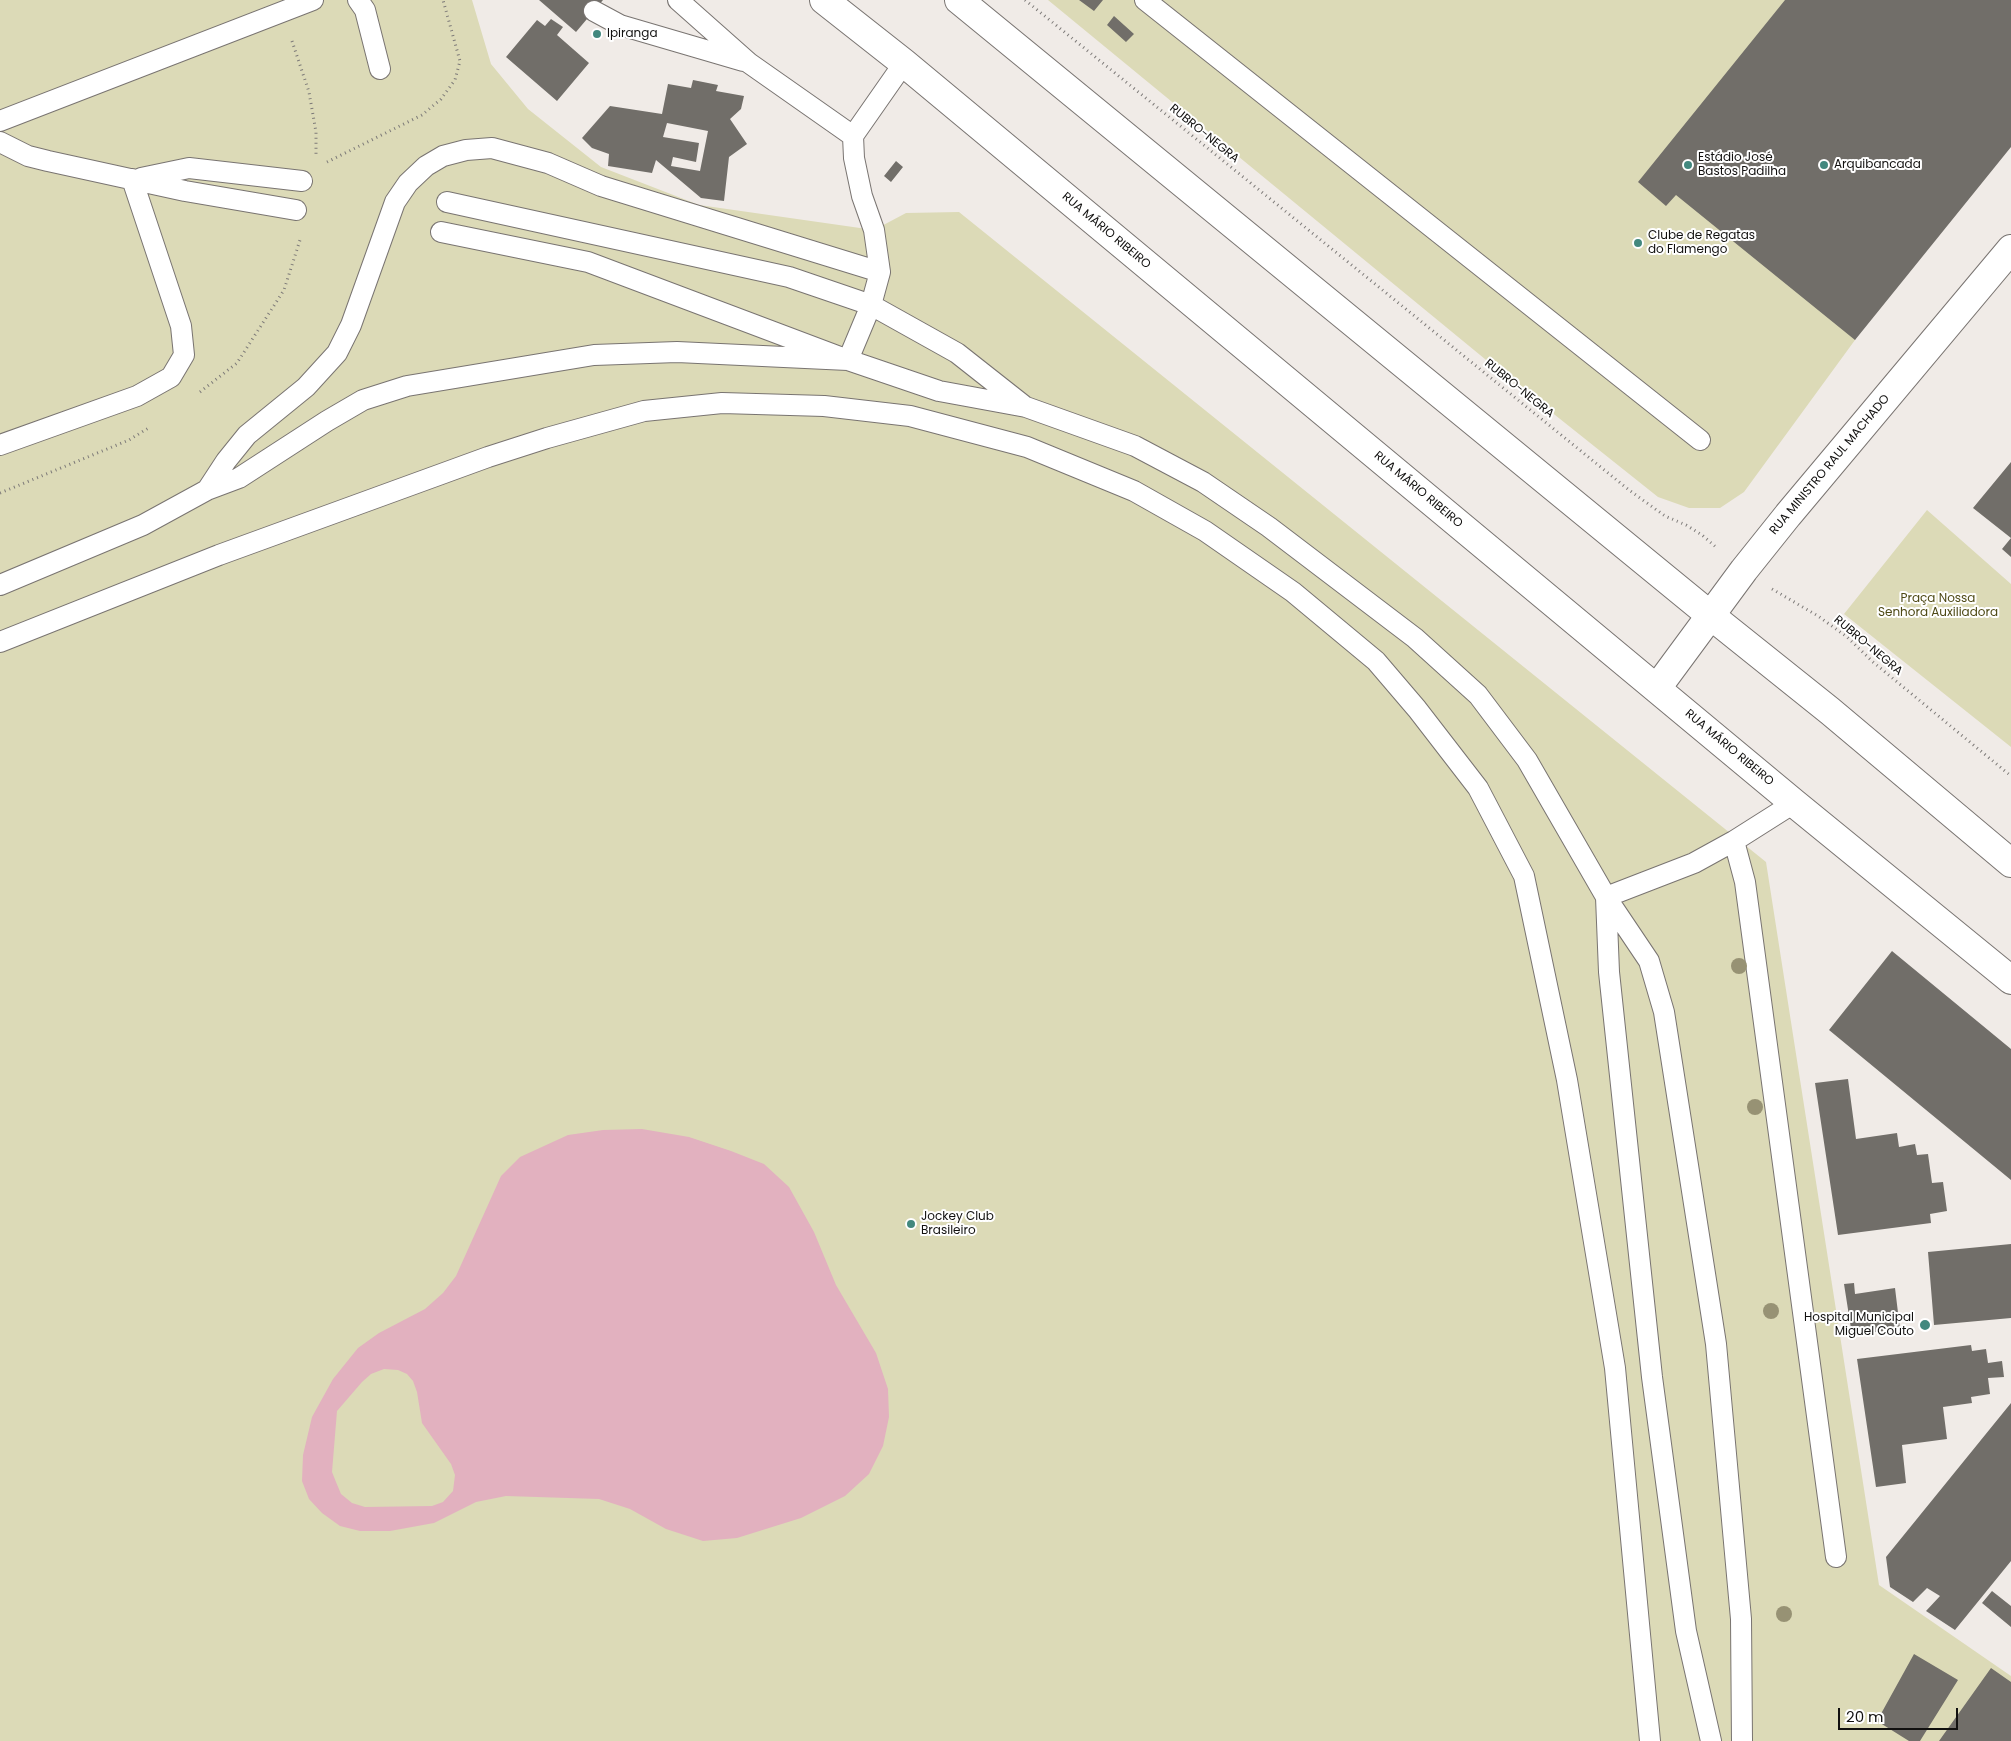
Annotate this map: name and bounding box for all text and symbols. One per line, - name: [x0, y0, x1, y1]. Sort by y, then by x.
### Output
- place label: Ipiranga: [607, 27, 658, 41]
- marker: Ipiranga: [591, 28, 603, 40]
- street label: RUBRO-NEGRA: [1166, 102, 1242, 166]
- place label: Estádio José Bastos Padilha: [1698, 151, 1786, 179]
- place label: Arquibancada: [1834, 158, 1921, 172]
- marker: Estádio José Bastos Padilha: [1682, 159, 1694, 171]
- marker: Arquibancada: [1818, 159, 1830, 171]
- street label: RUA MÁRIO RIBEIRO: [1059, 190, 1153, 272]
- place label: Clube de Regatas do Flamengo: [1648, 229, 1755, 257]
- marker: Clube de Regatas do Flamengo: [1632, 237, 1644, 249]
- street label: RUBRO-NEGRA: [1481, 357, 1557, 421]
- street label: RUA MINISTRO RAUL MACHADO: [1767, 392, 1893, 538]
- street label: RUA MÁRIO RIBEIRO: [1371, 449, 1465, 531]
- park label: Praça Nossa Senhora Auxiliadora: [1878, 592, 1998, 620]
- street label: RUBRO-NEGRA: [1831, 613, 1905, 679]
- street label: RUA MÁRIO RIBEIRO: [1682, 707, 1776, 789]
- place label: Jockey Club Brasileiro: [921, 1210, 994, 1238]
- marker: Jockey Club Brasileiro: [905, 1218, 917, 1230]
- place label: Hospital Municipal Miguel Couto: [1804, 1311, 1914, 1339]
- marker: Hospital Municipal Miguel Couto: [1918, 1318, 1932, 1332]
- scale bar: [1841, 1698, 1961, 1730]
- text: 20 m: [1846, 1706, 1884, 1727]

